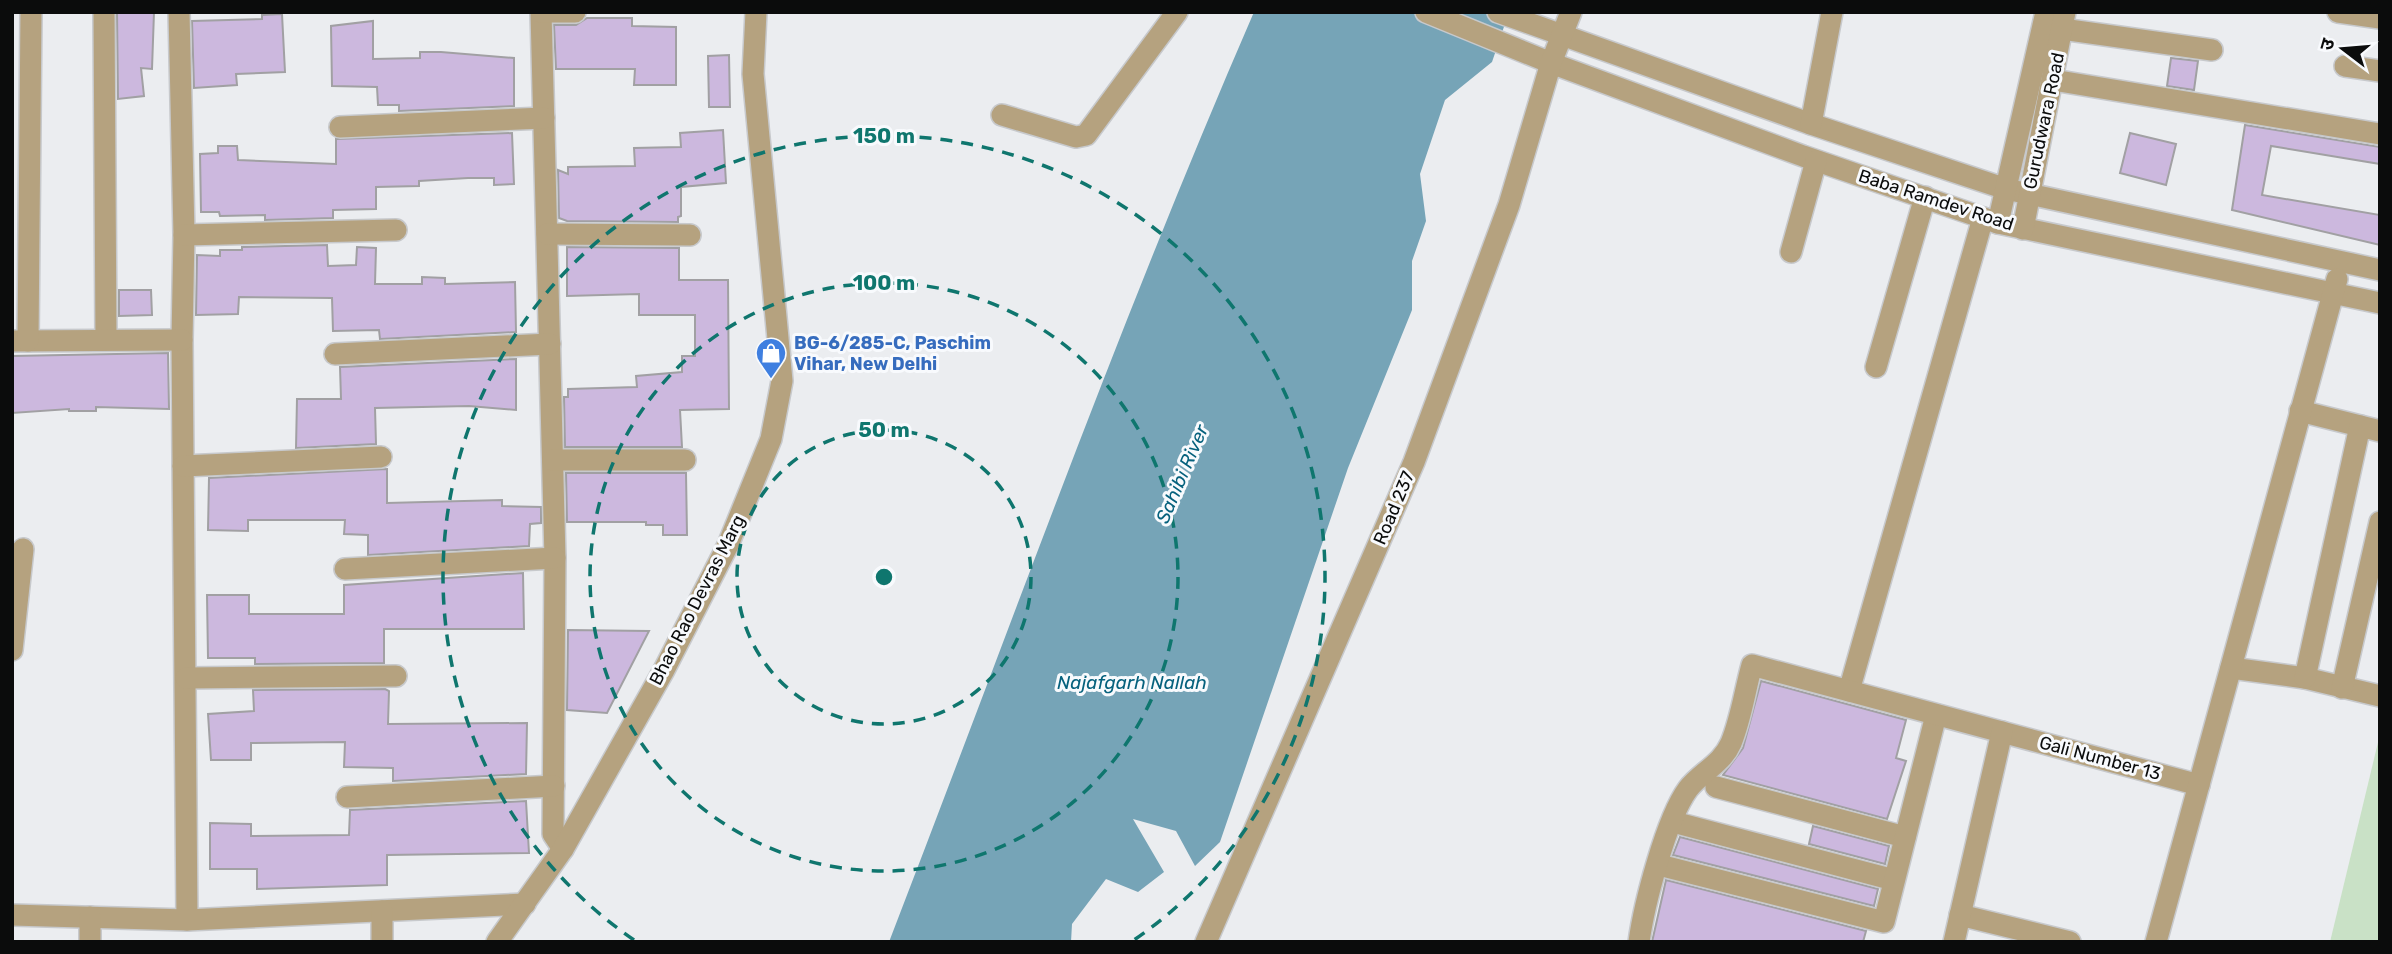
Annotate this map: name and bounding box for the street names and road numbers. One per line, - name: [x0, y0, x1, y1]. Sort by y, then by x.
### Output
- street label: Gurudwara Road: [2019, 51, 2069, 191]
- street label: Baba Ramdev Road: [1856, 165, 2016, 235]
- street label: Road 237: [1369, 468, 1419, 548]
- street label: Bhao Rao Devras Marg: [644, 511, 750, 689]
- street label: Gali Number 13: [2037, 731, 2163, 785]

